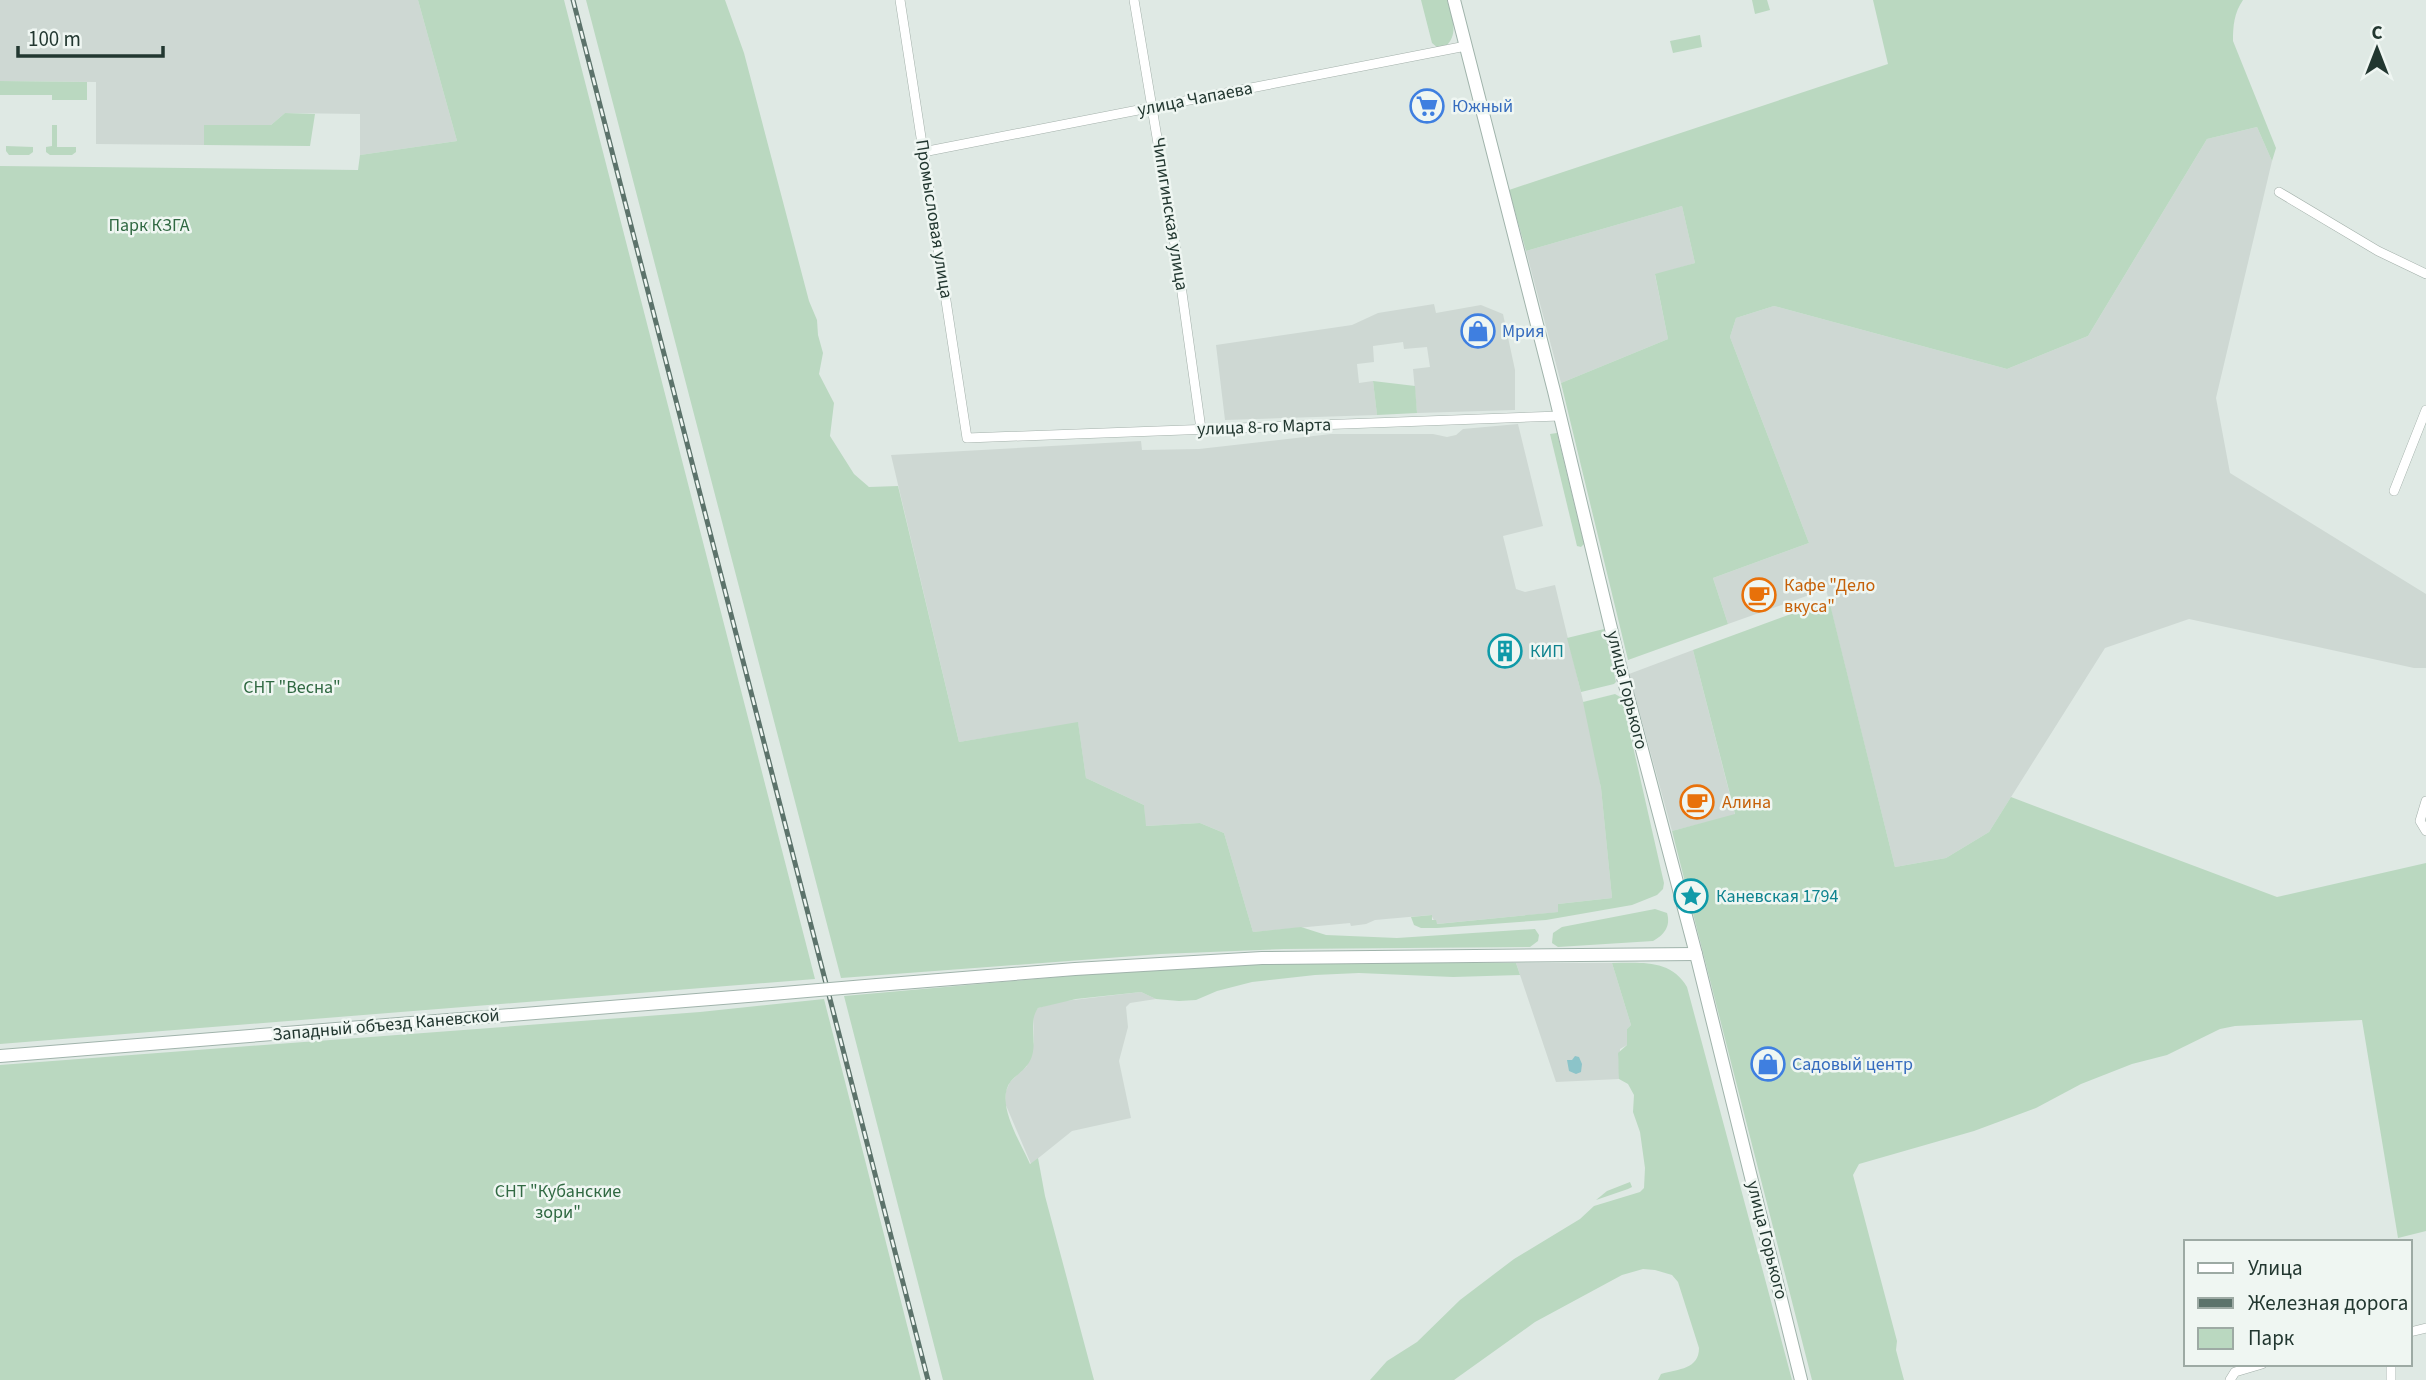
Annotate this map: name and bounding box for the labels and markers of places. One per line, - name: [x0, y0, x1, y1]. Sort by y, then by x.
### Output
- supermarket icon: Южный: [1408, 87, 1446, 125]
- place label: Южный: [1452, 94, 1513, 119]
- shop icon: Мрия: [1459, 312, 1497, 350]
- place label: Мрия: [1502, 319, 1545, 344]
- place label: Кафе "Дело вкуса": [1784, 573, 1875, 619]
- cafe icon: Кафе "Дело вкуса": [1740, 576, 1778, 614]
- building icon: КИП: [1486, 632, 1524, 670]
- place label: КИП: [1530, 639, 1564, 664]
- cafe icon: Алина: [1678, 783, 1716, 821]
- place label: Алина: [1722, 790, 1771, 815]
- place icon: Каневская 1794: [1672, 877, 1710, 915]
- place label: Каневская 1794: [1716, 884, 1838, 909]
- shop icon: Садовый центр: [1749, 1045, 1787, 1083]
- place label: Садовый центр: [1792, 1052, 1913, 1077]

